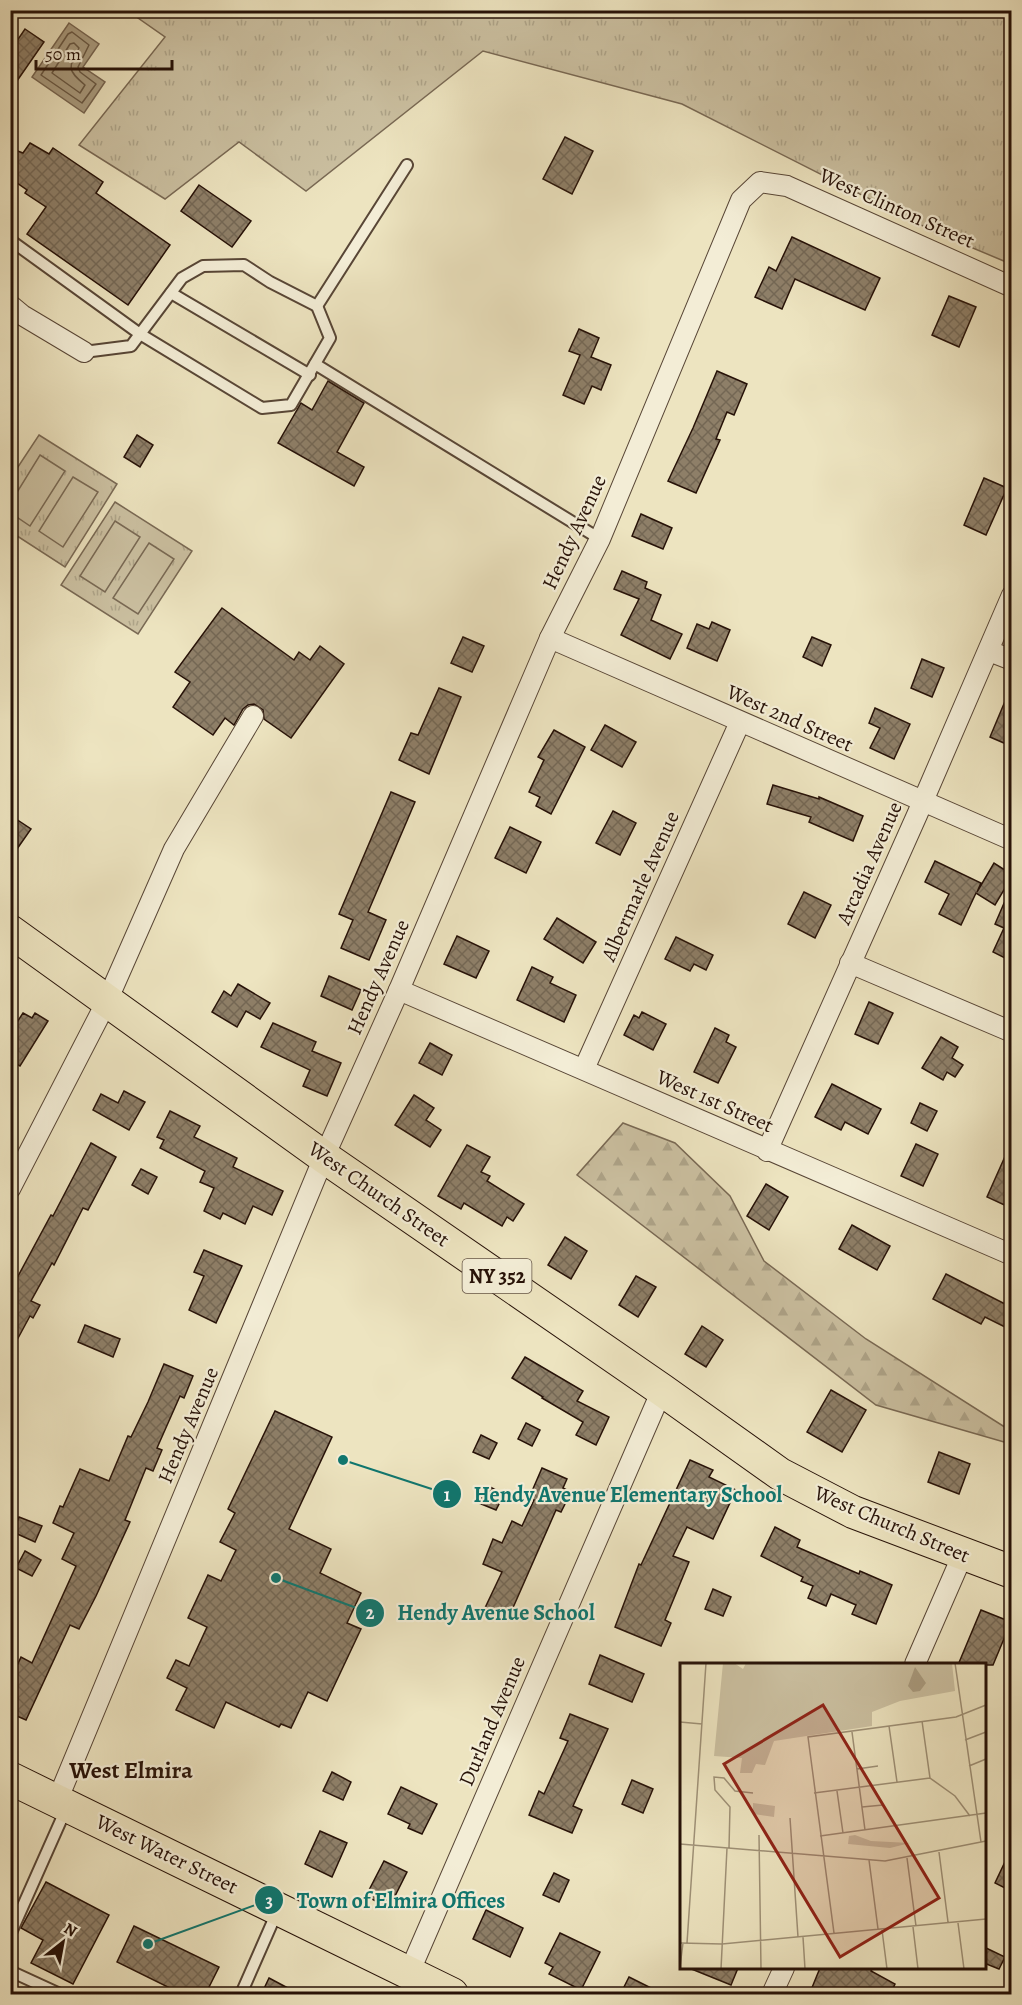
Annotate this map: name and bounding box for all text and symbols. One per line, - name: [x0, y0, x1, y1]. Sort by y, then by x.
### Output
- scale bar: [36, 33, 172, 71]
- text: 50 m: [45, 42, 81, 66]
- street label: West Clinton Street: [814, 161, 979, 255]
- street label: Hendy Avenue: [535, 470, 613, 594]
- street label: West 2nd Street: [721, 677, 858, 758]
- street label: Arcadia Avenue: [829, 797, 909, 930]
- street label: Albermarle Avenue: [594, 806, 686, 966]
- street label: Hendy Avenue: [340, 915, 416, 1039]
- street label: West 1st Street: [651, 1062, 778, 1139]
- street label: West Church Street: [302, 1134, 455, 1253]
- road number: NY 352: [462, 1259, 532, 1293]
- street label: Hendy Avenue: [151, 1363, 225, 1487]
- callout: Hendy Avenue Elementary School: [432, 1474, 795, 1514]
- street label: West Church Street: [809, 1478, 974, 1569]
- text: Hendy Avenue Elementary School: [474, 1480, 783, 1510]
- text: 1: [444, 1483, 451, 1507]
- callout: Hendy Avenue School: [355, 1593, 606, 1633]
- text: Hendy Avenue School: [397, 1598, 595, 1628]
- text: 2: [366, 1601, 375, 1625]
- street label: Durland Avenue: [452, 1652, 532, 1790]
- inset map: [680, 1663, 986, 1969]
- district label: West Elmira: [68, 1754, 193, 1786]
- street label: West Water Street: [90, 1807, 243, 1901]
- callout: Town of Elmira Offices: [254, 1880, 517, 1920]
- text: Town of Elmira Offices: [297, 1886, 505, 1916]
- text: 3: [265, 1889, 273, 1913]
- north arrow: [33, 1912, 93, 1972]
- text: N: [60, 1918, 81, 1943]

